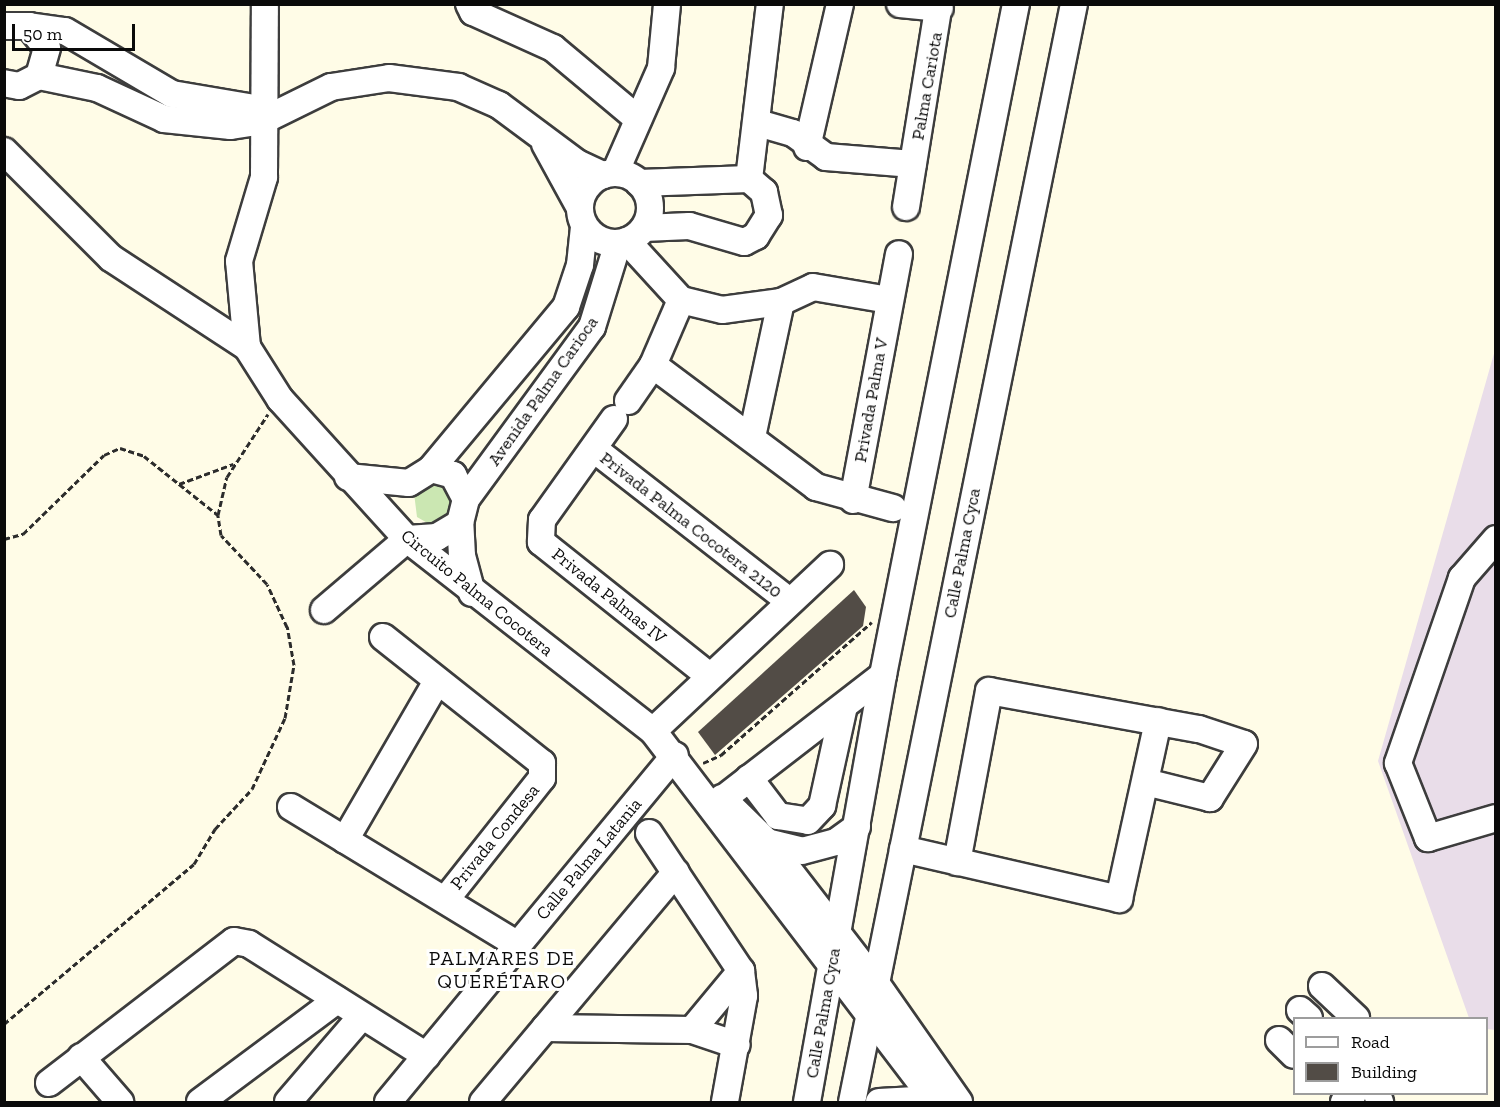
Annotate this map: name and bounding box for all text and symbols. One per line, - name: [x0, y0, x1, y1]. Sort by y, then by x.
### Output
- scale bar: [15, 12, 138, 50]
- text: 50 m: [23, 23, 62, 45]
- street label: Palma Cariota: [907, 30, 947, 142]
- street label: Avenida Palma Carioca: [483, 312, 603, 470]
- street label: Privada Palma V: [849, 336, 893, 464]
- street label: Privada Palma Cocotera 2120: [596, 447, 786, 603]
- street label: Calle Palma Cyca: [939, 486, 985, 620]
- street label: Circuito Palma Cocotera: [397, 525, 557, 661]
- street label: Privada Palmas IV: [548, 543, 670, 649]
- street label: Privada Condesa: [446, 780, 544, 894]
- street label: Calle Palma Latania: [532, 794, 646, 924]
- district label: PALMARES DE QUERÉTARO: [429, 946, 575, 993]
- street label: Calle Palma Cyca: [801, 946, 845, 1080]
- legend: [1293, 1017, 1488, 1095]
- text: Road: [1351, 1031, 1390, 1053]
- text: Building: [1351, 1061, 1417, 1083]

